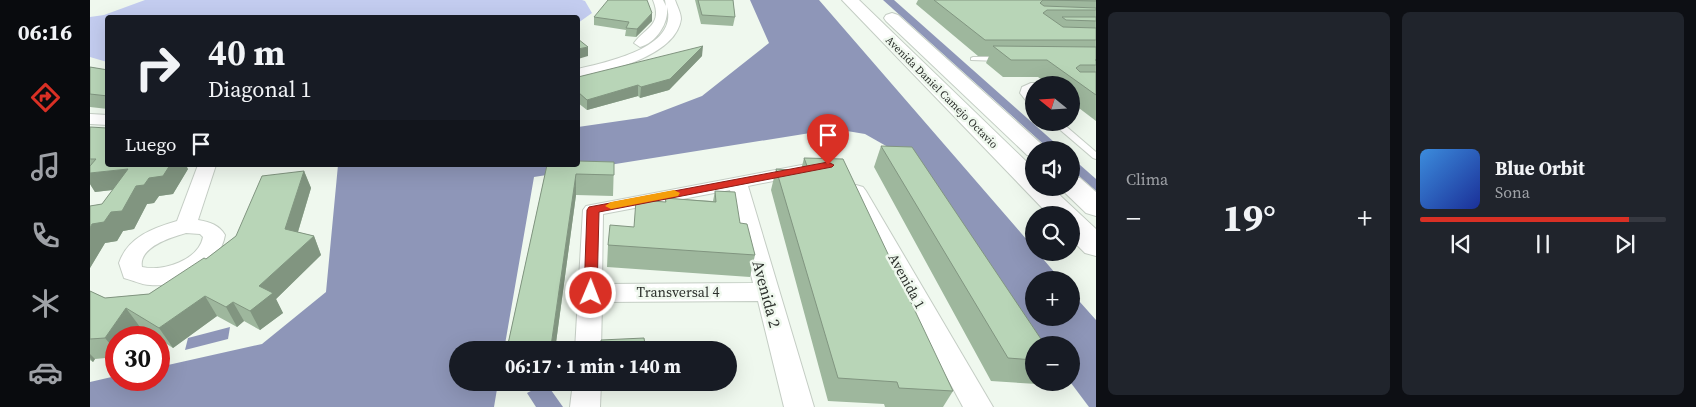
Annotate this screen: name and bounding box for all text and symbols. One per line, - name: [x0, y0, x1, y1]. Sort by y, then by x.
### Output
- text: 06:16: [18, 17, 72, 47]
- text: 40 m: [208, 29, 285, 77]
- street label: Avenida Daniel Camejo Octavio: [882, 33, 1001, 152]
- icon: right: [125, 35, 190, 100]
- text: Diagonal 1: [208, 74, 312, 104]
- north arrow: [1025, 76, 1080, 131]
- map controls: [1025, 76, 1080, 391]
- icon: directions: [28, 80, 63, 115]
- pin: [807, 114, 849, 165]
- icon: arrive: [814, 121, 842, 149]
- icon: arrive: [187, 130, 215, 158]
- text: Luego: [125, 131, 177, 157]
- button: sound: [1025, 141, 1080, 196]
- icon: music: [28, 149, 63, 184]
- text: Blue Orbit: [1495, 155, 1585, 181]
- text: Clima: [1126, 168, 1168, 190]
- text: Sona: [1495, 181, 1530, 203]
- text: 19°: [1222, 192, 1276, 244]
- text: −: [1126, 199, 1141, 237]
- text: +: [1357, 199, 1372, 237]
- button: search: [1025, 206, 1080, 261]
- icon: phone: [28, 218, 63, 253]
- icon: previous: [1447, 230, 1475, 258]
- icon: pause: [1529, 230, 1557, 258]
- icon: next: [1611, 230, 1639, 258]
- street label: Avenida 1: [884, 250, 930, 312]
- street label: Avenida 2: [747, 258, 787, 330]
- position arrow: [564, 266, 616, 318]
- button: +: [1025, 271, 1080, 326]
- street label: Transversal 4: [637, 282, 719, 302]
- icon: climate: [28, 286, 63, 321]
- speed limit sign: 30: [105, 326, 170, 391]
- button: −: [1025, 336, 1080, 391]
- text: 06:17 · 1 min · 140 m: [505, 353, 681, 379]
- icon: car: [28, 355, 63, 390]

